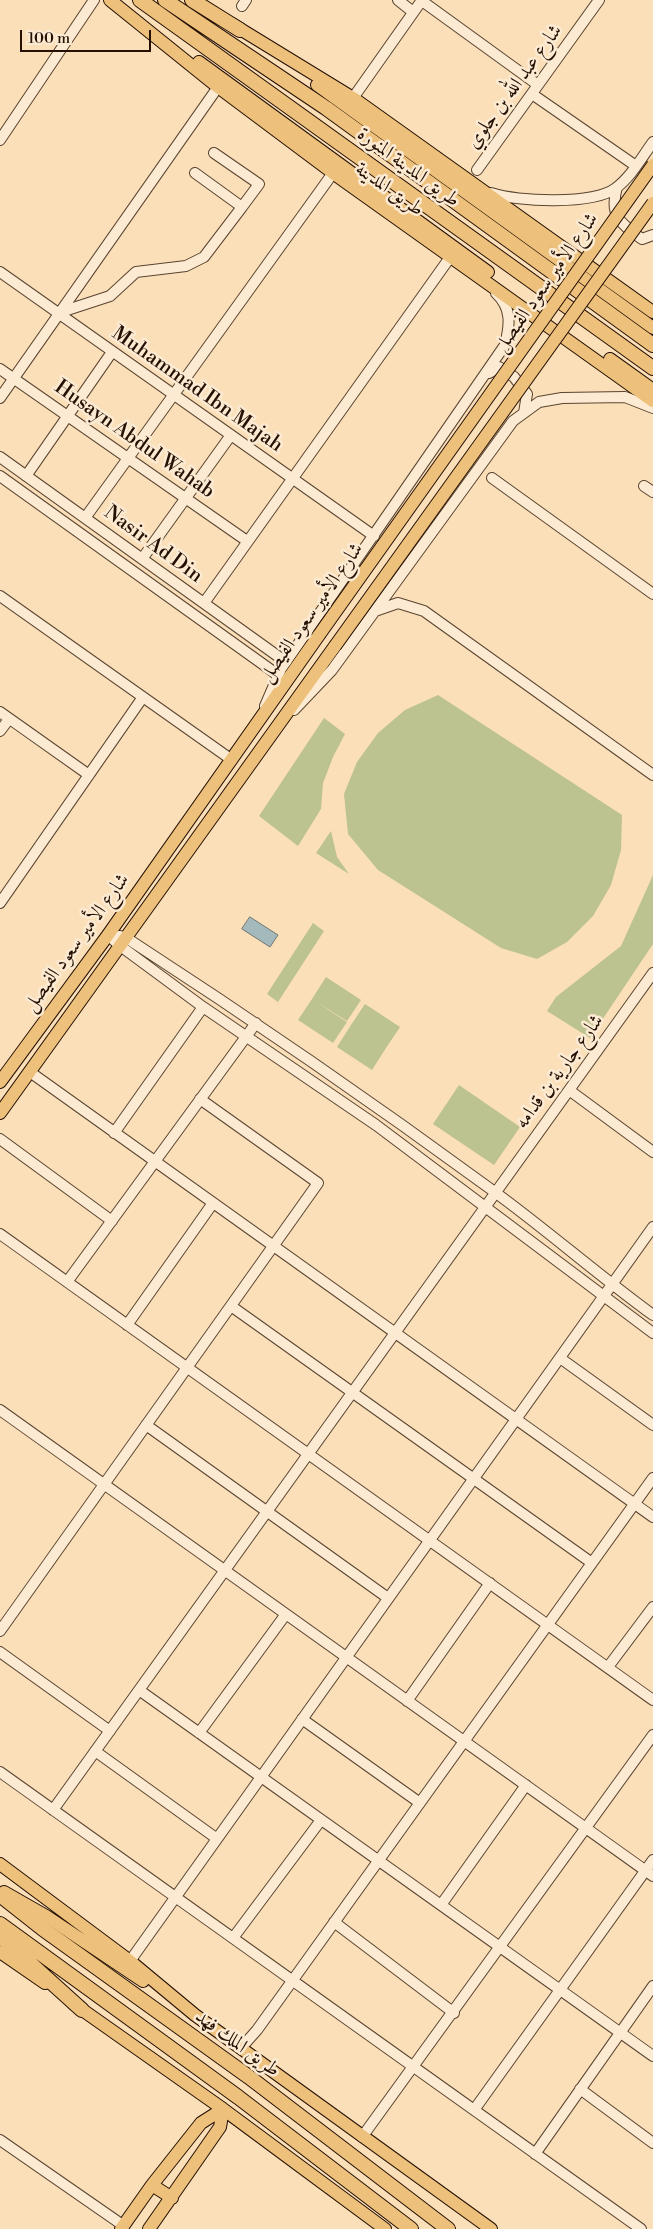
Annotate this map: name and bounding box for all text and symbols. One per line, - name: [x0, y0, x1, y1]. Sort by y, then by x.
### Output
- scale bar: [22, 20, 154, 52]
- street label: شارع عبد الله بن جلوي: [462, 20, 568, 154]
- text: 100 m: [28, 29, 70, 48]
- street label: طريق المدينة المنورة: [352, 123, 464, 213]
- street label: طريق المدينة: [350, 158, 428, 222]
- street label: شارع الأمير سعود الفيصل: [490, 208, 604, 358]
- street label: Muhammad Ibn Majah: [107, 322, 287, 458]
- street label: Husayn Abdul Wahab: [49, 376, 219, 504]
- street label: Nasir Ad Din: [99, 501, 207, 589]
- street label: شارع الأمير سعود الفيصل: [255, 538, 369, 688]
- street label: شارع الأمير سعود الفيصل: [19, 869, 135, 1017]
- street label: شارع جارية بن قدامه: [510, 1010, 610, 1134]
- street label: طريق الملك فهد: [190, 2005, 284, 2083]

